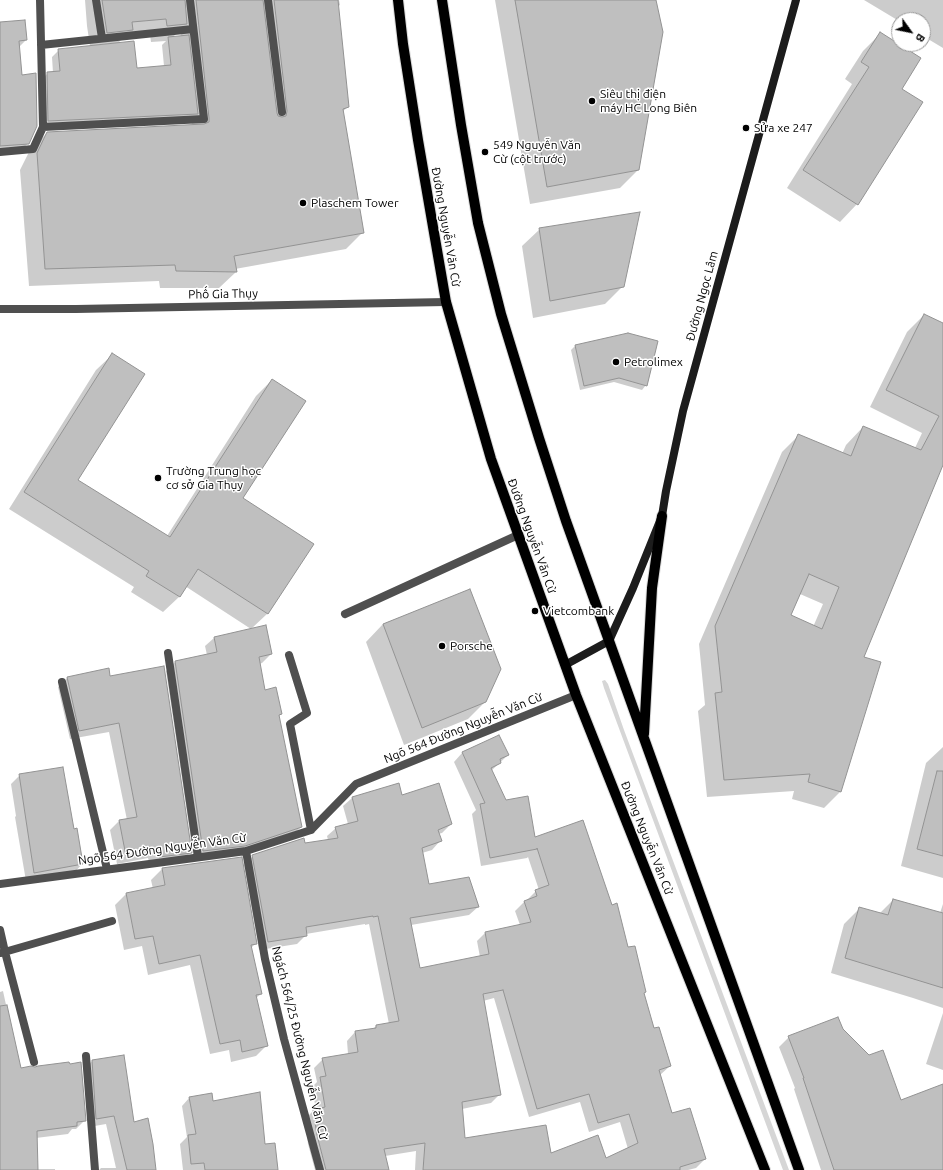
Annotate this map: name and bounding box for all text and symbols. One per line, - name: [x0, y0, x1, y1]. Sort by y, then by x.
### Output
- north arrow: [891, 12, 931, 52]
- text: B: [913, 32, 927, 44]
- place label: Siêu thị điện máy HC Long Biên: [600, 87, 697, 115]
- marker: Siêu thị điện máy HC Long Biên: [587, 96, 597, 106]
- place label: Sửa xe 247: [754, 121, 813, 135]
- marker: Sửa xe 247: [741, 123, 751, 133]
- place label: 549 Nguyễn Văn Cừ (cột trước): [493, 138, 581, 166]
- marker: 549 Nguyễn Văn Cừ (cột trước): [480, 147, 490, 157]
- street label: Đường Nguyễn Văn Cừ: [428, 166, 464, 288]
- place label: Plaschem Tower: [311, 196, 398, 210]
- marker: Plaschem Tower: [298, 198, 308, 208]
- street label: Đường Ngọc Lâm: [683, 249, 721, 343]
- street label: Phố Gia Thụy: [188, 286, 258, 302]
- place label: Petrolimex: [624, 355, 683, 369]
- marker: Petrolimex: [611, 357, 621, 367]
- place label: Trường Trung học cơ sở Gia Thụy: [166, 464, 261, 492]
- marker: Trường Trung học cơ sở Gia Thụy: [153, 473, 163, 483]
- street label: Đường Nguyễn Văn Cừ: [505, 477, 559, 595]
- place label: Vietcombank: [543, 604, 614, 618]
- marker: Vietcombank: [530, 606, 540, 616]
- place label: Porsche: [450, 639, 493, 653]
- marker: Porsche: [437, 641, 447, 651]
- street label: Ngõ 564 Đường Nguyễn Văn Cừ: [382, 690, 544, 766]
- street label: Đường Nguyễn Văn Cừ: [618, 779, 676, 897]
- street label: Ngõ 564 Đường Nguyễn Văn Cừ: [77, 830, 247, 868]
- street label: Ngách 564/25 Đường Nguyễn Văn Cừ: [269, 945, 331, 1141]

